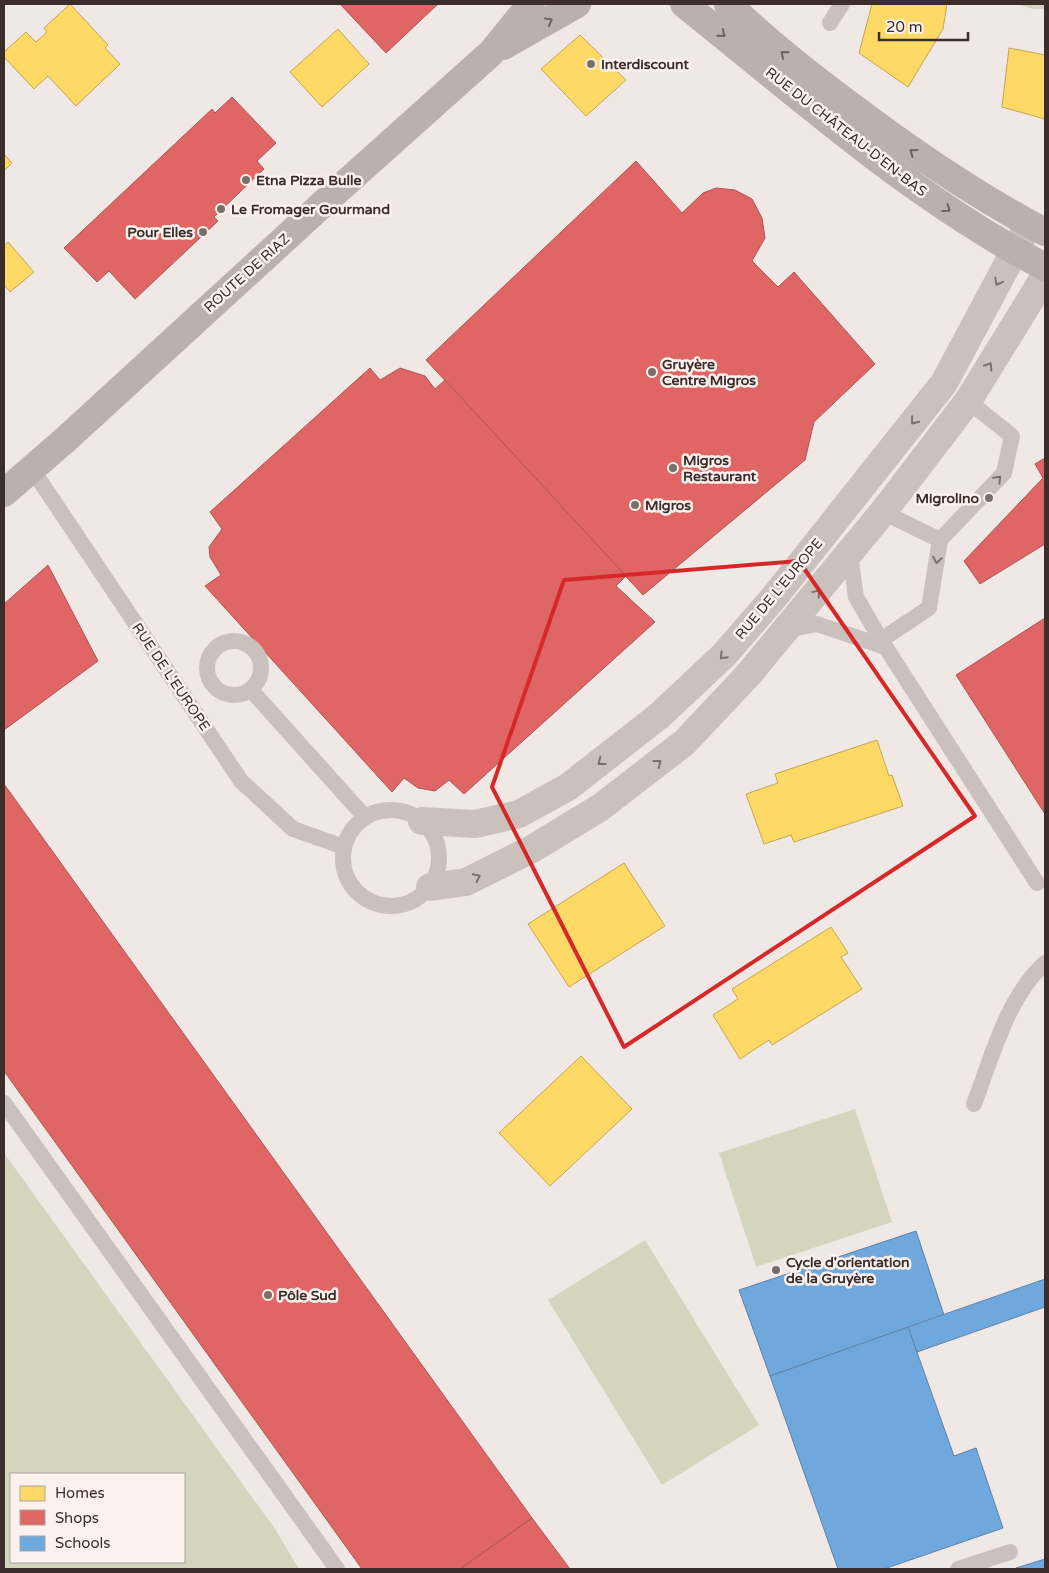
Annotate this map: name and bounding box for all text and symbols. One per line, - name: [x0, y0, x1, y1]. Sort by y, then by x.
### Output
- scale bar: [879, 10, 968, 42]
- one-way arrow: [544, 17, 553, 27]
- text: 20 m: [886, 18, 923, 36]
- one-way arrow: [716, 29, 725, 38]
- one-way arrow: [780, 50, 789, 59]
- place label: Interdiscount: [601, 56, 689, 73]
- marker: Interdiscount: [585, 58, 597, 70]
- street label: RUE DU CHÂTEAU-D'EN-BAS: [762, 64, 930, 201]
- one-way arrow: [909, 149, 919, 158]
- place label: Etna Pizza Bulle: [256, 172, 361, 189]
- marker: Etna Pizza Bulle: [240, 174, 252, 186]
- place label: Le Fromager Gourmand: [231, 201, 390, 218]
- marker: Le Fromager Gourmand: [215, 203, 227, 215]
- one-way arrow: [941, 203, 950, 212]
- place label: Pour Elles: [127, 224, 193, 241]
- marker: Pour Elles: [197, 226, 209, 238]
- street label: ROUTE DE RIAZ: [201, 230, 293, 316]
- one-way arrow: [994, 277, 1004, 286]
- place label: Gruyère Centre Migros: [662, 356, 756, 389]
- one-way arrow: [983, 363, 992, 372]
- marker: Gruyère Centre Migros: [646, 366, 658, 378]
- one-way arrow: [912, 415, 920, 424]
- place label: Migros Restaurant: [683, 452, 757, 485]
- marker: Migros Restaurant: [667, 462, 679, 474]
- one-way arrow: [992, 476, 1001, 485]
- place label: Migrolino: [916, 490, 979, 507]
- marker: Migrolino: [983, 492, 995, 504]
- place label: Migros: [645, 497, 691, 514]
- marker: Migros: [629, 499, 641, 511]
- street label: RUE DE L'EUROPE: [732, 535, 826, 643]
- one-way arrow: [932, 556, 942, 565]
- one-way arrow: [811, 590, 820, 599]
- street label: RUE DE L'EUROPE: [129, 620, 213, 734]
- one-way arrow: [720, 650, 729, 659]
- one-way arrow: [597, 756, 606, 765]
- one-way arrow: [652, 760, 661, 768]
- one-way arrow: [472, 872, 481, 883]
- place label: Cycle d'orientation de la Gruyère: [786, 1254, 909, 1287]
- marker: Cycle d'orientation de la Gruyère: [770, 1264, 782, 1276]
- place label: Pôle Sud: [278, 1287, 337, 1304]
- marker: Pôle Sud: [262, 1289, 274, 1301]
- legend: [10, 1473, 185, 1563]
- text: Homes: [55, 1484, 105, 1502]
- text: Shops: [55, 1509, 99, 1527]
- text: Schools: [55, 1534, 111, 1552]

